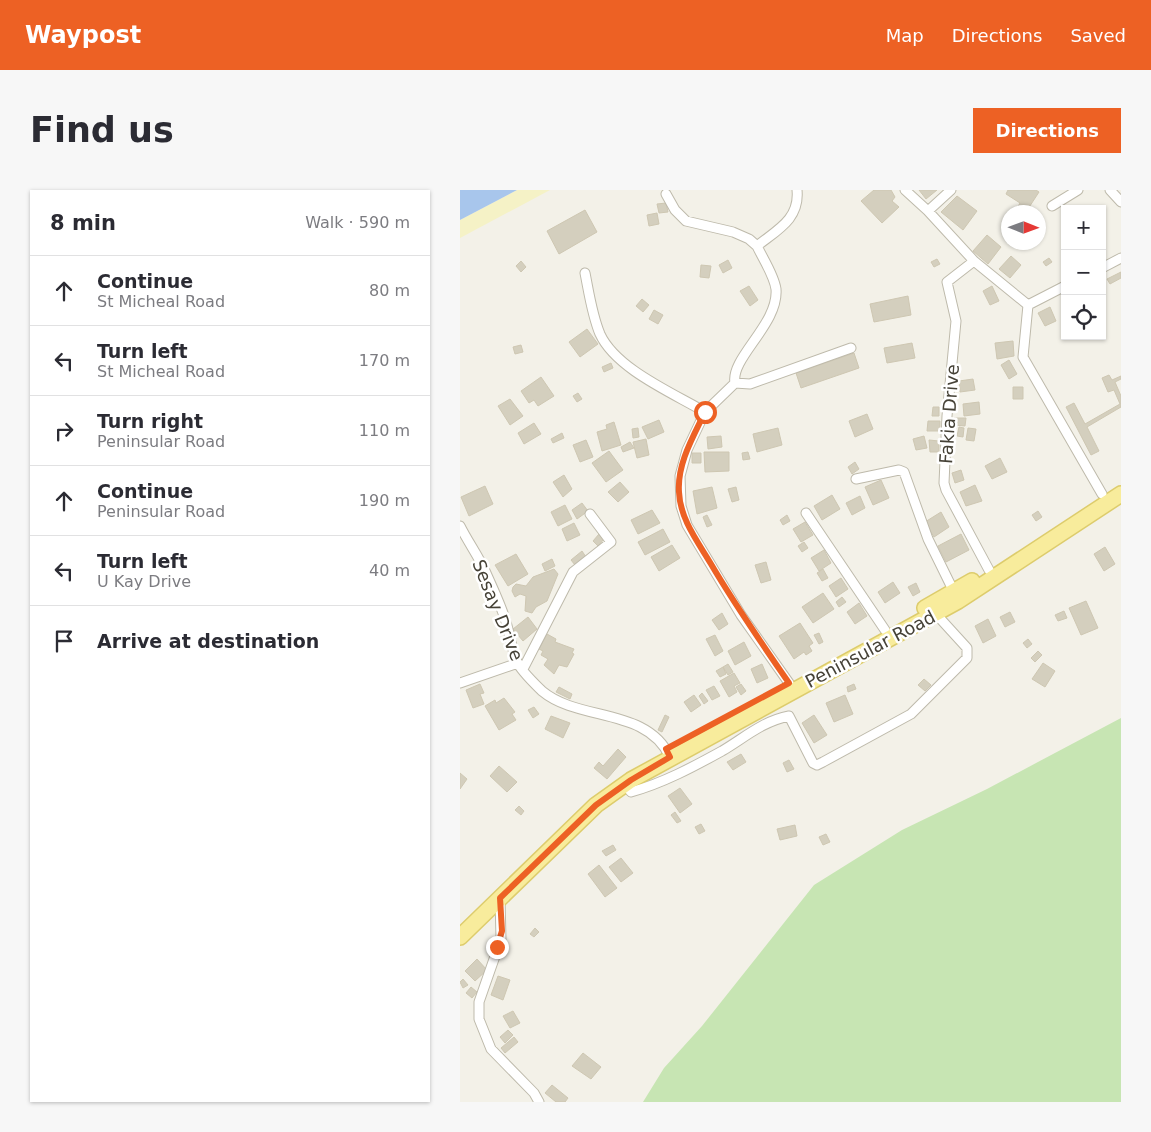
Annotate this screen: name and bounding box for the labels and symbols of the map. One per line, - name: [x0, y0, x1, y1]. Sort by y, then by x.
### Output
- north arrow: [1001, 205, 1046, 250]
- street label: Fakia Drive: [935, 363, 963, 465]
- route start: [694, 401, 717, 424]
- street label: Sesay Drive: [468, 556, 528, 664]
- street label: Peninsular Road: [801, 606, 939, 692]
- route end: [486, 936, 509, 959]

